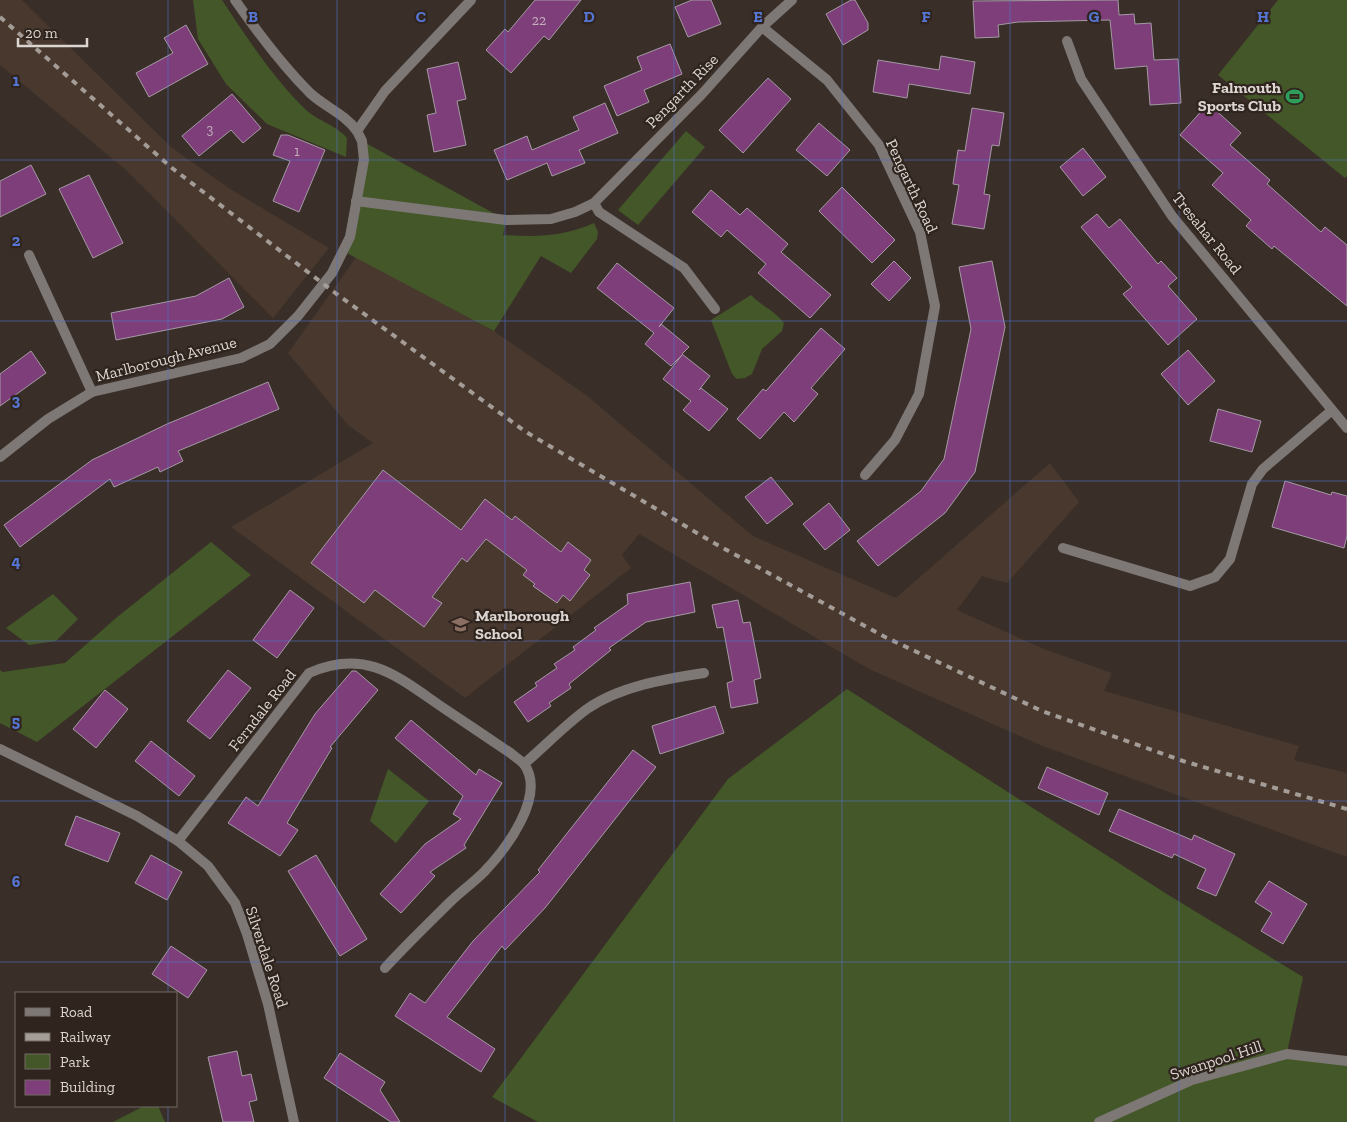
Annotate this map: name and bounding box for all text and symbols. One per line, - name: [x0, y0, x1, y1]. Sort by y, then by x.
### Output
- text: B: [248, 7, 258, 26]
- text: C: [416, 7, 426, 26]
- text: D: [583, 7, 595, 26]
- text: E: [753, 7, 763, 26]
- text: F: [921, 7, 931, 26]
- text: G: [1089, 7, 1100, 26]
- text: H: [1257, 7, 1269, 26]
- house number: 22: [532, 12, 546, 29]
- scale bar: [18, 15, 86, 47]
- text: 20 m: [25, 24, 58, 42]
- street label: Pengarth Rise: [642, 50, 722, 132]
- text: 1: [13, 71, 20, 90]
- place label: Falmouth Sports Club: [1198, 78, 1282, 115]
- sports icon: Falmouth Sports Club: [1285, 86, 1305, 106]
- house number: 3: [207, 121, 214, 138]
- street label: Pengarth Road: [882, 136, 942, 236]
- house number: 1: [294, 143, 300, 160]
- street label: Tresahar Road: [1168, 188, 1246, 278]
- text: 2: [12, 231, 21, 250]
- street label: Marlborough Avenue: [94, 332, 238, 386]
- text: 3: [12, 391, 21, 410]
- text: 4: [11, 552, 21, 571]
- place label: Marlborough School: [475, 606, 570, 643]
- school or university icon: Marlborough School: [451, 614, 471, 634]
- street label: Ferndale Road: [224, 665, 300, 755]
- text: 5: [12, 712, 20, 731]
- text: 6: [12, 872, 21, 891]
- street label: Silverdale Road: [242, 904, 292, 1010]
- legend: [15, 992, 178, 1107]
- text: Road: [60, 1003, 93, 1021]
- text: Railway: [60, 1028, 111, 1046]
- street label: Swanpool Hill: [1168, 1036, 1264, 1084]
- text: Park: [60, 1053, 90, 1071]
- text: Building: [60, 1078, 115, 1096]

